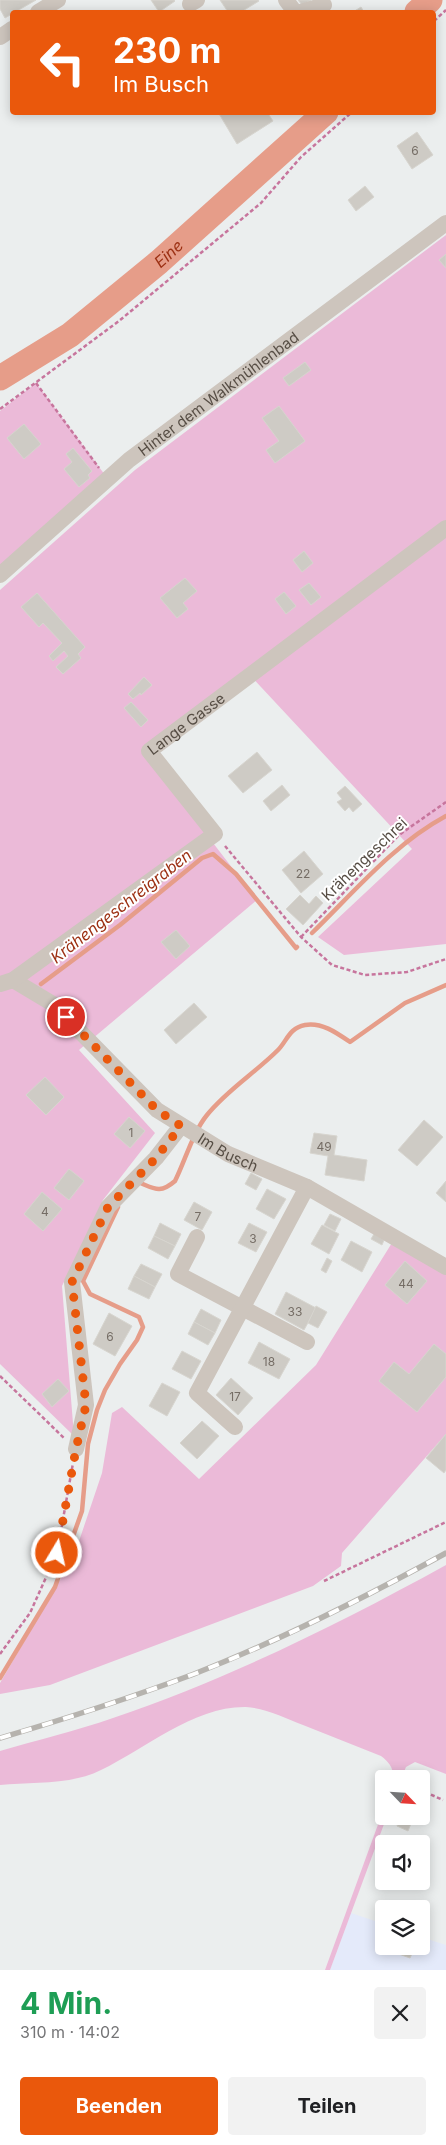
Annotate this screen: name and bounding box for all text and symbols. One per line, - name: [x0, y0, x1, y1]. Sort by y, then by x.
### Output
- text: 230 m: [113, 29, 221, 71]
- icon: left: [30, 30, 95, 95]
- text: Im Busch: [113, 71, 209, 97]
- house number: 6: [411, 143, 419, 158]
- water label: Eine: [150, 235, 187, 272]
- street label: Hinter dem Walkmühlenbad: [134, 327, 302, 460]
- street label: Lange Gasse: [143, 688, 228, 759]
- street label: Krähengeschrei: [317, 813, 411, 905]
- water label: Krähengeschreigraben: [46, 845, 196, 967]
- house number: 22: [296, 866, 310, 881]
- pin: [45, 996, 87, 1038]
- icon: arrive: [52, 1003, 80, 1031]
- house number: 1: [129, 1125, 133, 1140]
- street label: Im Busch: [195, 1128, 261, 1175]
- house number: 49: [316, 1139, 332, 1154]
- house number: 4: [41, 1204, 49, 1219]
- house number: 7: [195, 1209, 202, 1224]
- house number: 3: [249, 1231, 257, 1246]
- house number: 44: [398, 1276, 414, 1291]
- house number: 33: [288, 1304, 302, 1319]
- house number: 6: [106, 1329, 114, 1344]
- house number: 18: [263, 1354, 275, 1369]
- house number: 17: [229, 1389, 241, 1404]
- position arrow: [30, 1526, 82, 1578]
- north arrow: [375, 1770, 430, 1825]
- map controls: [375, 1770, 430, 1955]
- button: sound: [375, 1835, 430, 1890]
- button: layers: [375, 1900, 430, 1955]
- text: 4 Min.: [20, 1985, 112, 2021]
- button: close: [374, 1987, 426, 2039]
- text: 310 m · 14:02: [20, 2022, 120, 2042]
- button: Beenden: [20, 2077, 218, 2135]
- button: Teilen: [228, 2077, 426, 2135]

